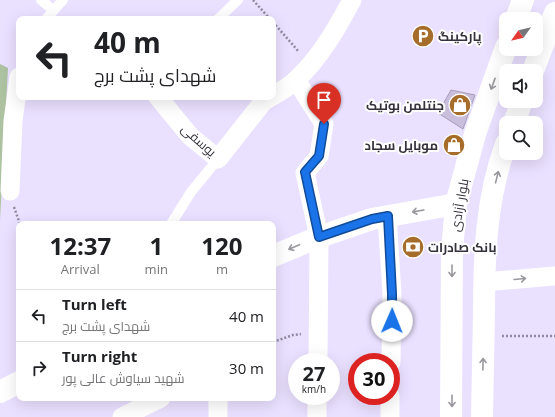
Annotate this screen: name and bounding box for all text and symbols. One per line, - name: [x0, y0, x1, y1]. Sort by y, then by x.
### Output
- north arrow: [499, 12, 543, 56]
- map controls: [499, 12, 543, 160]
- text: 40 m: [94, 23, 161, 61]
- parking icon: پارکینگ: [410, 23, 436, 49]
- place label: پارکینگ: [438, 27, 482, 46]
- icon: left: [28, 32, 80, 84]
- text: شهدای پشت برج: [94, 63, 216, 87]
- button: sound: [499, 64, 543, 108]
- one-way arrow: [489, 77, 496, 90]
- pin: [307, 83, 341, 124]
- icon: arrive: [313, 89, 335, 111]
- shop icon: جنتلمن بوتیک: [447, 92, 473, 118]
- place label: جنتلمن بوتیک: [366, 96, 444, 114]
- button: search: [499, 116, 543, 160]
- street label: یوسفی: [178, 119, 221, 161]
- shop icon: موبایل سجاد: [441, 132, 467, 158]
- place label: موبایل سجاد: [364, 136, 438, 154]
- one-way arrow: [493, 171, 501, 184]
- street label: بلوار آزادی: [445, 177, 473, 233]
- one-way arrow: [412, 207, 425, 215]
- text: 12:37: [49, 229, 111, 262]
- text: 1: [149, 229, 163, 262]
- text: 120: [201, 229, 243, 262]
- bank icon: بانک صادرات: [400, 234, 426, 260]
- place label: بانک صادرات: [428, 238, 497, 256]
- one-way arrow: [288, 244, 300, 252]
- text: Arrival: [61, 260, 100, 278]
- text: min: [145, 260, 168, 278]
- text: m: [216, 260, 228, 278]
- one-way arrow: [448, 264, 456, 277]
- one-way arrow: [513, 275, 526, 282]
- text: Turn left: [62, 294, 127, 314]
- position arrow: [371, 300, 413, 342]
- icon: left: [28, 305, 50, 327]
- text: 40 m: [229, 306, 264, 326]
- text: شهدای پشت برج: [62, 317, 150, 335]
- text: Turn right: [62, 346, 137, 366]
- speed limit sign: 30: [348, 353, 400, 405]
- icon: right: [28, 357, 50, 379]
- text: 30 m: [229, 358, 264, 378]
- one-way arrow: [479, 358, 487, 371]
- text: 27: [303, 360, 325, 387]
- text: شهید سیاوش عالی پور: [62, 369, 184, 387]
- text: km/h: [302, 382, 326, 396]
- one-way arrow: [448, 394, 456, 407]

